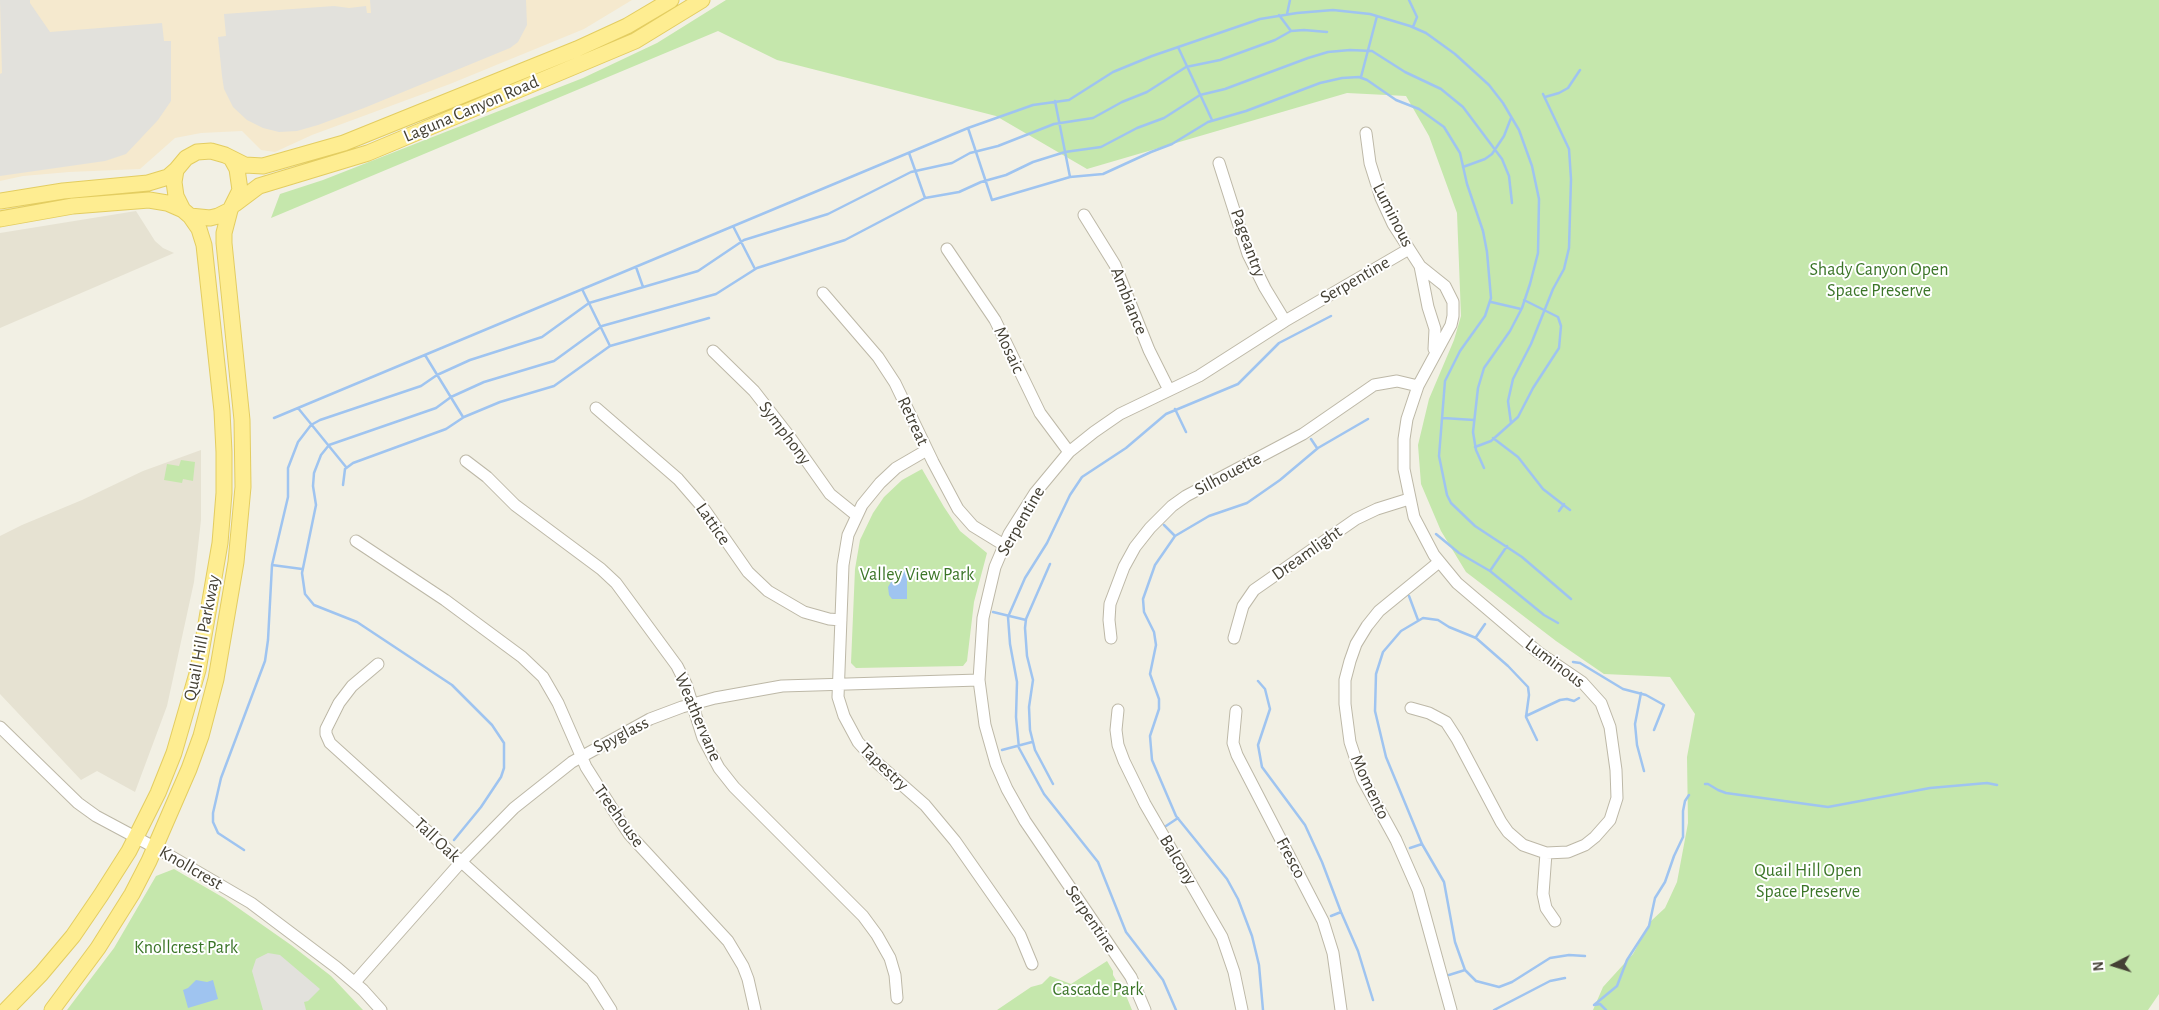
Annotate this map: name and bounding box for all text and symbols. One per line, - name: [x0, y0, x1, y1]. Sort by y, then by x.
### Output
- street label: Laguna Canyon Road: [400, 71, 542, 147]
- street label: Luminous: [1368, 179, 1418, 251]
- street label: Pageantry: [1226, 206, 1270, 280]
- street label: Serpentine: [1316, 251, 1394, 309]
- park label: Shady Canyon Open Space Preserve: [1810, 259, 1948, 302]
- street label: Ambiance: [1106, 264, 1152, 338]
- street label: Mosaic: [989, 323, 1029, 377]
- street label: Retreat: [892, 393, 934, 449]
- street label: Symphony: [754, 397, 816, 469]
- street label: Silhouette: [1191, 447, 1265, 501]
- street label: Serpentine: [992, 482, 1050, 560]
- street label: Lattice: [691, 499, 735, 549]
- street label: Dreamlight: [1268, 521, 1346, 585]
- park label: Valley View Park: [860, 564, 974, 586]
- street label: Quail Hill Parkway: [179, 573, 225, 703]
- street label: Luminous: [1521, 634, 1589, 692]
- street label: Weathervane: [670, 669, 726, 765]
- street label: Spyglass: [590, 712, 652, 758]
- street label: Tapestry: [855, 739, 913, 795]
- street label: Momento: [1346, 751, 1394, 823]
- street label: Treehouse: [589, 780, 649, 852]
- street label: Tall Oak: [409, 813, 465, 867]
- street label: Balcony: [1155, 831, 1201, 889]
- street label: Fresco: [1271, 834, 1311, 882]
- street label: Knollcrest: [155, 841, 227, 895]
- park label: Quail Hill Open Space Preserve: [1754, 860, 1862, 902]
- street label: Serpentine: [1061, 881, 1121, 957]
- park label: Knollcrest Park: [134, 937, 238, 959]
- north arrow: [2089, 940, 2139, 990]
- text: N: [2092, 961, 2106, 972]
- park label: Cascade Park: [1052, 979, 1144, 1001]

